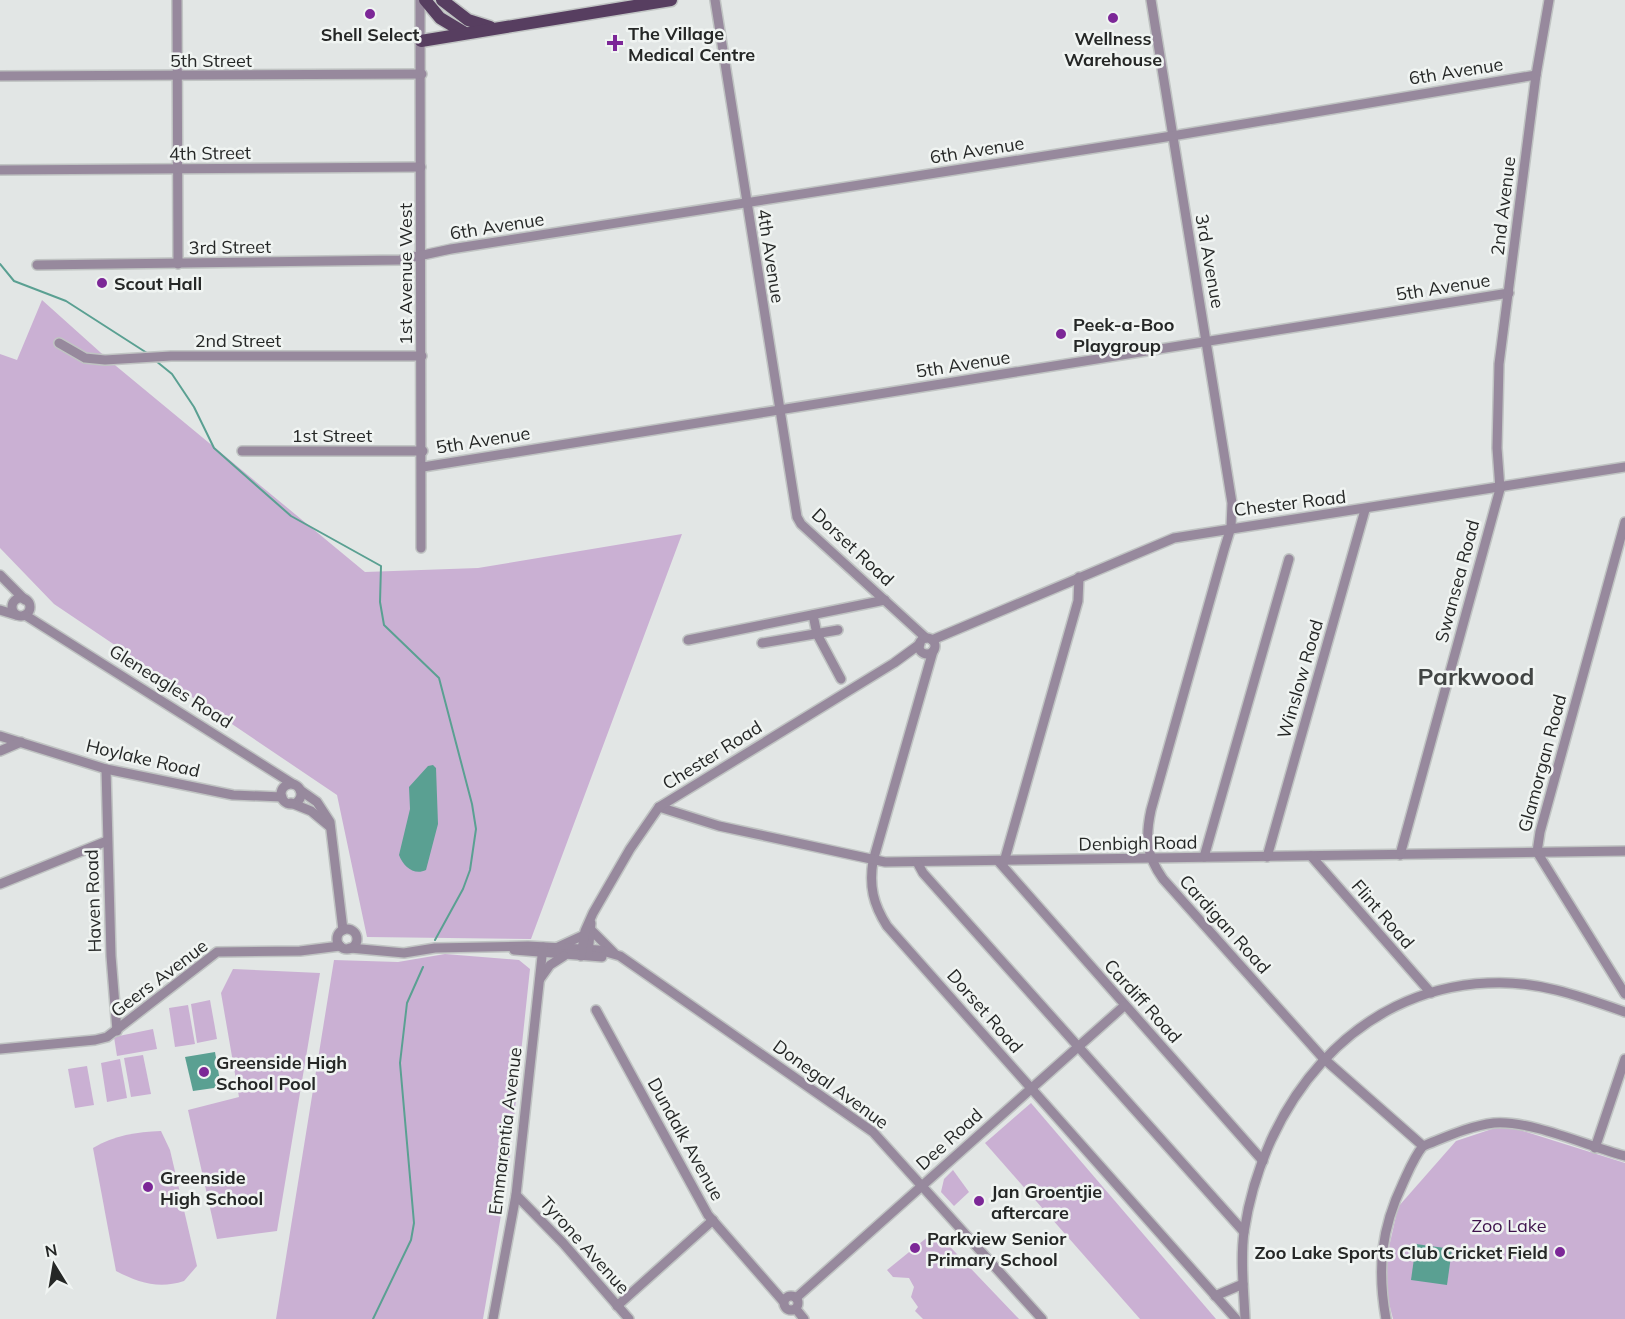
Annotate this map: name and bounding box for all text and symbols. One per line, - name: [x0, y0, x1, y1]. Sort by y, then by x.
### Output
- marker: Shell Select: [363, 7, 377, 21]
- marker: Wellness Warehouse: [1106, 11, 1120, 25]
- place label: The Village Medical Centre: [628, 22, 755, 66]
- place label: Shell Select: [321, 23, 419, 46]
- place label: Wellness Warehouse: [1064, 27, 1162, 71]
- marker: The Village Medical Centre: [606, 34, 624, 52]
- street label: 5th Street: [170, 49, 252, 72]
- street label: 6th Avenue: [1407, 52, 1505, 90]
- street label: 6th Avenue: [928, 131, 1026, 169]
- street label: 4th Street: [169, 141, 251, 165]
- street label: 2nd Avenue: [1486, 155, 1520, 257]
- street label: 1st Avenue West: [394, 203, 417, 345]
- street label: 6th Avenue: [448, 207, 546, 245]
- street label: 4th Avenue: [752, 207, 790, 305]
- street label: 3rd Avenue: [1190, 212, 1230, 310]
- street label: 3rd Street: [189, 235, 271, 259]
- street label: 5th Avenue: [1394, 268, 1492, 306]
- place label: Scout Hall: [114, 272, 202, 295]
- marker: Scout Hall: [95, 276, 109, 290]
- place label: Peek-a-Boo Playgroup: [1073, 313, 1174, 357]
- marker: Peek-a-Boo Playgroup: [1054, 327, 1068, 341]
- street label: 2nd Street: [195, 329, 281, 352]
- street label: 5th Avenue: [914, 345, 1012, 383]
- street label: 5th Avenue: [434, 421, 532, 459]
- street label: 1st Street: [292, 424, 372, 447]
- street label: Chester Road: [1233, 485, 1347, 521]
- street label: Dorset Road: [807, 503, 899, 591]
- street label: Swansea Road: [1430, 517, 1484, 645]
- street label: Winslow Road: [1272, 617, 1328, 741]
- street label: Gleneagles Road: [105, 639, 237, 733]
- district label: Parkwood: [1418, 661, 1534, 691]
- street label: Glamorgan Road: [1513, 692, 1571, 834]
- street label: Chester Road: [658, 715, 766, 795]
- street label: Hoylake Road: [84, 734, 202, 782]
- street label: Denbigh Road: [1078, 830, 1198, 856]
- street label: Haven Road: [80, 849, 106, 953]
- street label: Cardigan Road: [1175, 870, 1275, 978]
- street label: Flint Road: [1347, 875, 1419, 953]
- street label: Geers Avenue: [106, 934, 212, 1022]
- street label: Cardiff Road: [1099, 954, 1187, 1048]
- street label: Dorset Road: [942, 964, 1028, 1058]
- street label: Donegal Avenue: [769, 1034, 893, 1134]
- street label: Emmarentia Avenue: [483, 1046, 527, 1216]
- place label: Greenside High School Pool: [216, 1051, 347, 1095]
- marker: Greenside High School Pool: [197, 1065, 211, 1079]
- street label: Dundalk Avenue: [643, 1074, 729, 1204]
- street label: Dee Road: [911, 1103, 987, 1175]
- place label: Greenside High School: [160, 1166, 263, 1210]
- marker: Greenside High School: [141, 1180, 155, 1194]
- place label: Jan Groentjie aftercare: [991, 1180, 1102, 1224]
- street label: Tyrone Avenue: [535, 1191, 635, 1299]
- marker: Jan Groentjie aftercare: [972, 1194, 986, 1208]
- park label: Zoo Lake: [1471, 1214, 1547, 1237]
- place label: Parkview Senior Primary School: [927, 1227, 1067, 1271]
- north arrow: [24, 1235, 84, 1295]
- text: N: [43, 1239, 59, 1261]
- marker: Parkview Senior Primary School: [908, 1241, 922, 1255]
- place label: Zoo Lake Sports Club Cricket Field: [1254, 1241, 1548, 1264]
- marker: Zoo Lake Sports Club Cricket Field: [1553, 1245, 1567, 1259]

